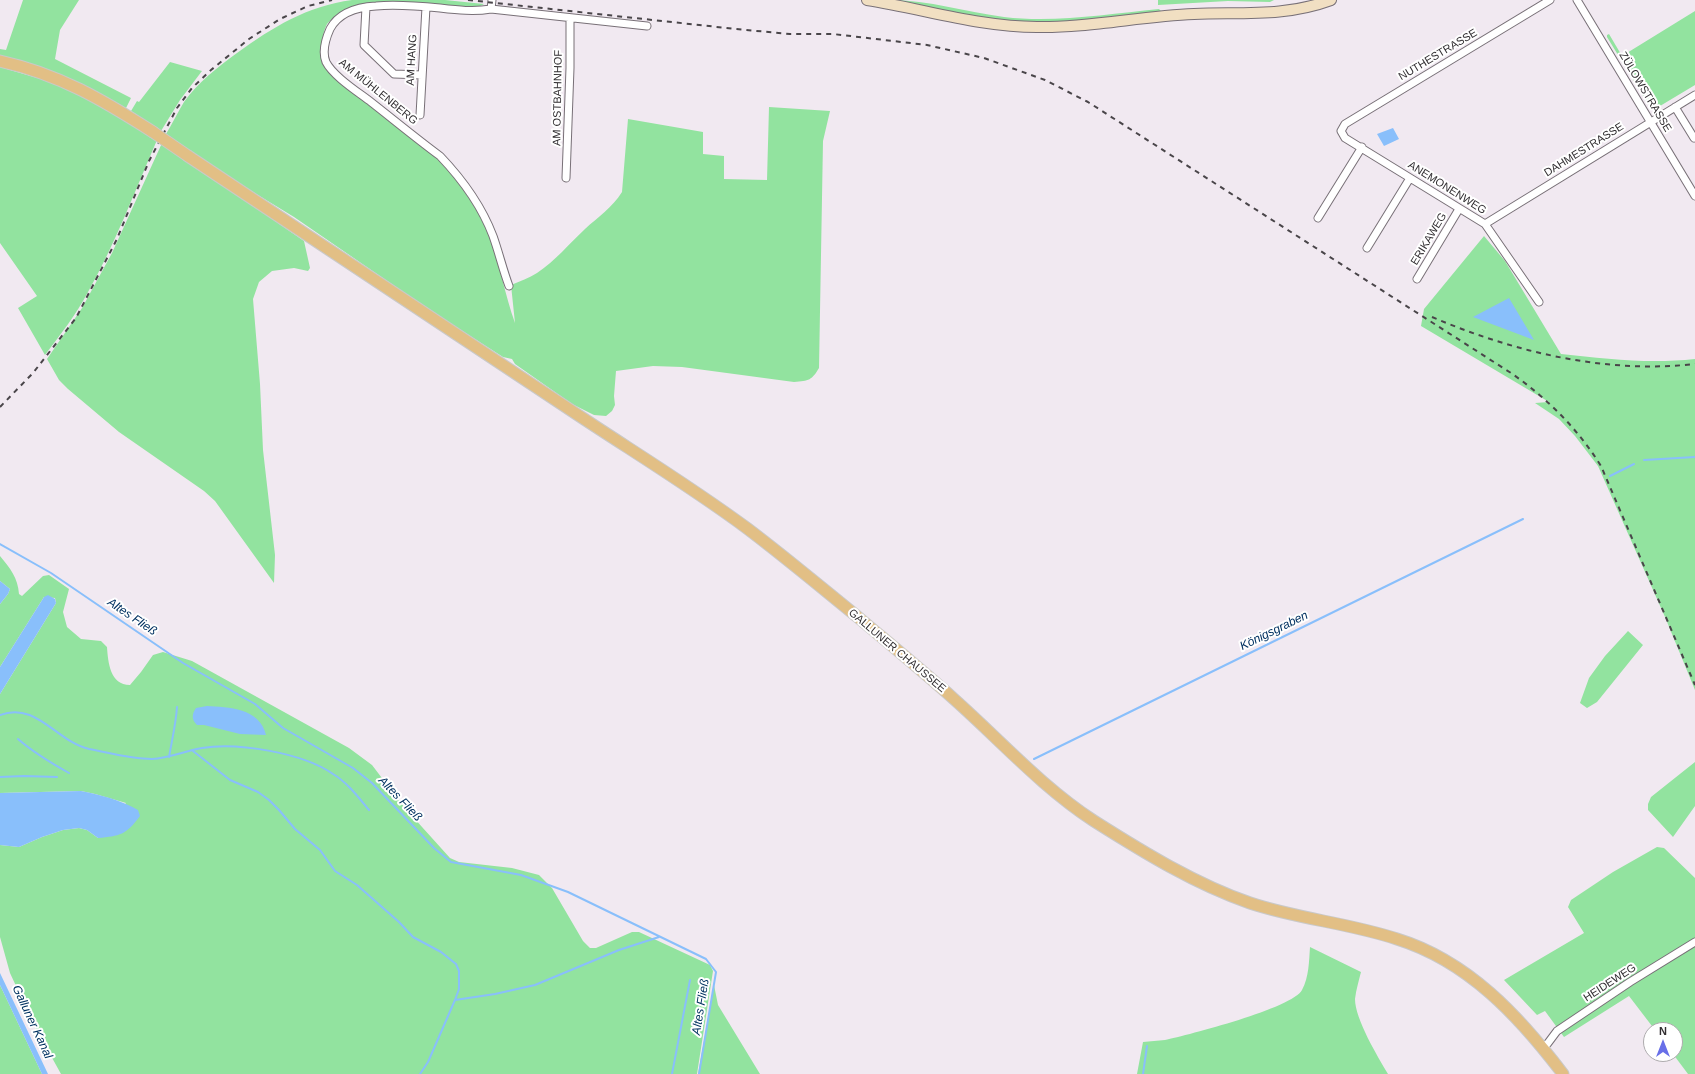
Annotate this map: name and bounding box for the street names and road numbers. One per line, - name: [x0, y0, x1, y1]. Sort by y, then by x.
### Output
- street label: NUTHESTRASSE: [1396, 26, 1480, 84]
- street label: AM HANG: [404, 34, 420, 86]
- street label: AM OSTBAHNHOF: [551, 50, 565, 146]
- street label: ZÜLOWSTRASSE: [1616, 50, 1674, 134]
- street label: AM MÜHLENBERG: [336, 56, 420, 128]
- street label: DAHMESTRASSE: [1542, 120, 1626, 180]
- street label: ANEMONENWEG: [1405, 159, 1489, 217]
- street label: ERIKAWEG: [1408, 210, 1450, 268]
- street label: GALLUNER CHAUSSEE: [846, 606, 948, 696]
- street label: HEIDEWEG: [1581, 961, 1639, 1005]

